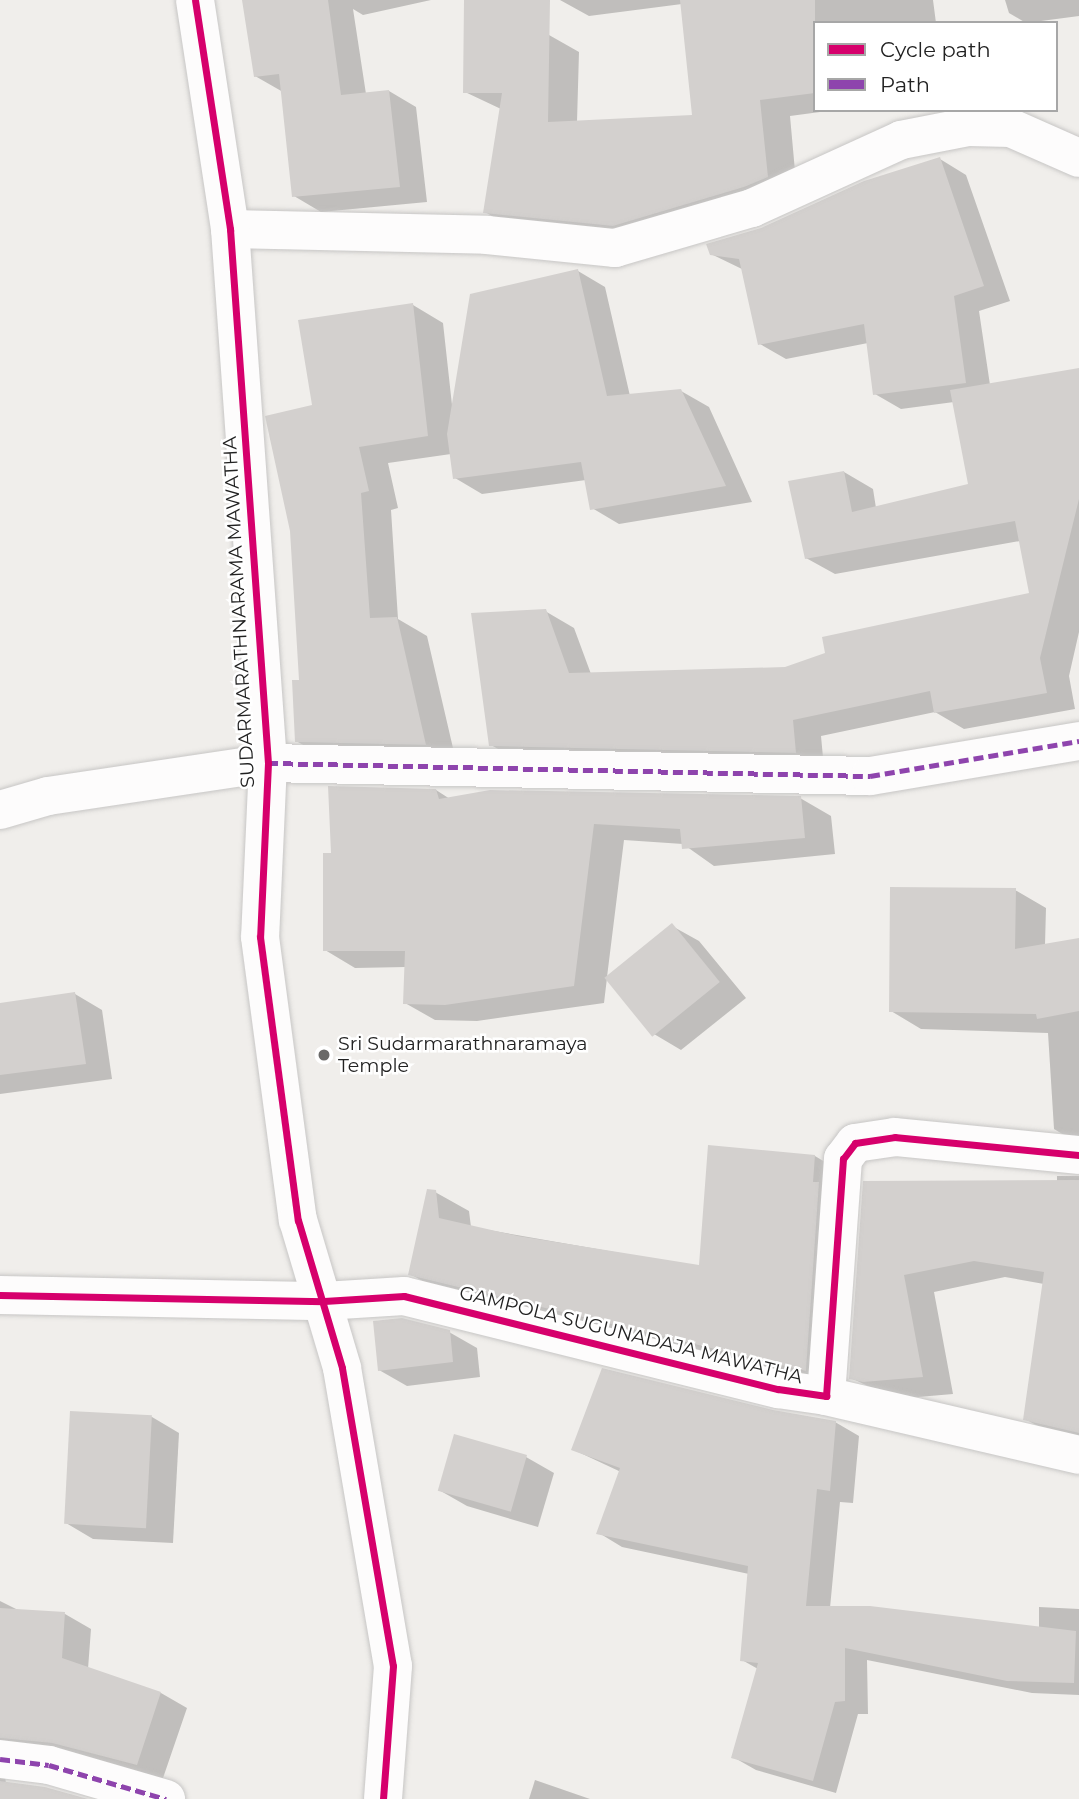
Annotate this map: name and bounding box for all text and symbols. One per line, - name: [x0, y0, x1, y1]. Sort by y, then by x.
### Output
- legend: [813, 21, 1058, 112]
- text: Cycle path: [880, 37, 991, 62]
- text: Path: [880, 72, 930, 97]
- street label: SUDARMARATHNARAMA MAWATHA: [218, 436, 260, 788]
- place label: Sri Sudarmarathnaramaya Temple: [338, 1033, 587, 1077]
- marker: Sri Sudarmarathnaramaya Temple: [316, 1047, 332, 1063]
- street label: GAMPOLA SUGUNADAJA MAWATHA: [457, 1281, 805, 1389]

